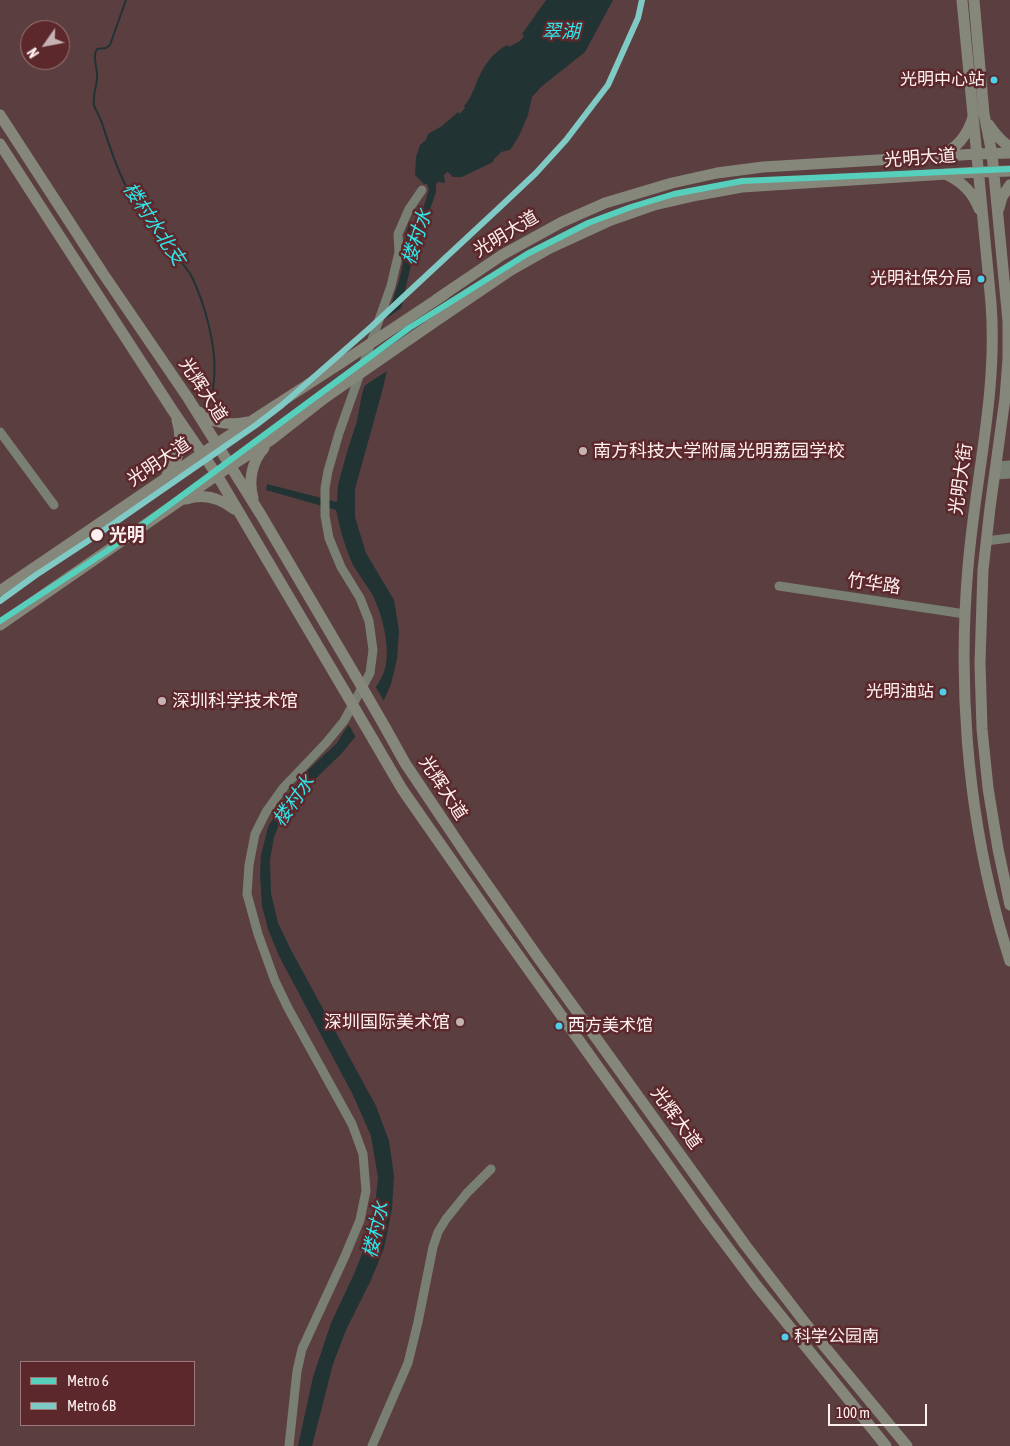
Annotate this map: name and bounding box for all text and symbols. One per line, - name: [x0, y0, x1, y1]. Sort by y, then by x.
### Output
- north arrow: [20, 20, 70, 70]
- water label: 翠湖: [542, 21, 580, 43]
- text: N: [24, 45, 42, 60]
- place label: 光明中心站: [900, 70, 985, 90]
- marker: 光明中心站: [989, 75, 999, 85]
- street label: 光明大道: [883, 145, 957, 171]
- water label: 楼村水北支: [118, 178, 190, 270]
- water label: 楼村水: [397, 206, 437, 268]
- street label: 光明大道: [470, 206, 542, 262]
- place label: 光明社保分局: [870, 269, 972, 289]
- marker: 光明社保分局: [976, 274, 986, 284]
- street label: 光辉大道: [174, 354, 232, 426]
- street label: 光明大道: [123, 433, 195, 491]
- place label: 南方科技大学附属光明荔园学校: [593, 440, 845, 462]
- street label: 光明大街: [945, 442, 977, 516]
- marker: 南方科技大学附属光明荔园学校: [577, 445, 589, 457]
- place label: 光明: [109, 524, 145, 546]
- marker: 光明: [89, 527, 105, 543]
- street label: 竹华路: [846, 570, 902, 598]
- place label: 光明油站: [866, 682, 934, 702]
- marker: 光明油站: [938, 687, 948, 697]
- place label: 深圳科学技术馆: [172, 690, 298, 712]
- marker: 深圳科学技术馆: [156, 695, 168, 707]
- street label: 光辉大道: [414, 752, 472, 824]
- water label: 楼村水: [268, 771, 320, 831]
- place label: 深圳国际美术馆: [324, 1011, 450, 1033]
- marker: 深圳国际美术馆: [454, 1016, 466, 1028]
- place label: 西方美术馆: [568, 1016, 653, 1036]
- marker: 西方美术馆: [554, 1021, 564, 1031]
- street label: 光辉大道: [646, 1083, 706, 1153]
- water label: 楼村水: [358, 1200, 394, 1260]
- place label: 科学公园南: [794, 1327, 879, 1347]
- marker: 科学公园南: [780, 1332, 790, 1342]
- legend: [20, 1361, 195, 1426]
- text: Metro 6: [67, 1372, 109, 1389]
- scale bar: [830, 1394, 929, 1426]
- text: Metro 6B: [67, 1397, 116, 1414]
- text: 100 m: [836, 1404, 870, 1421]

